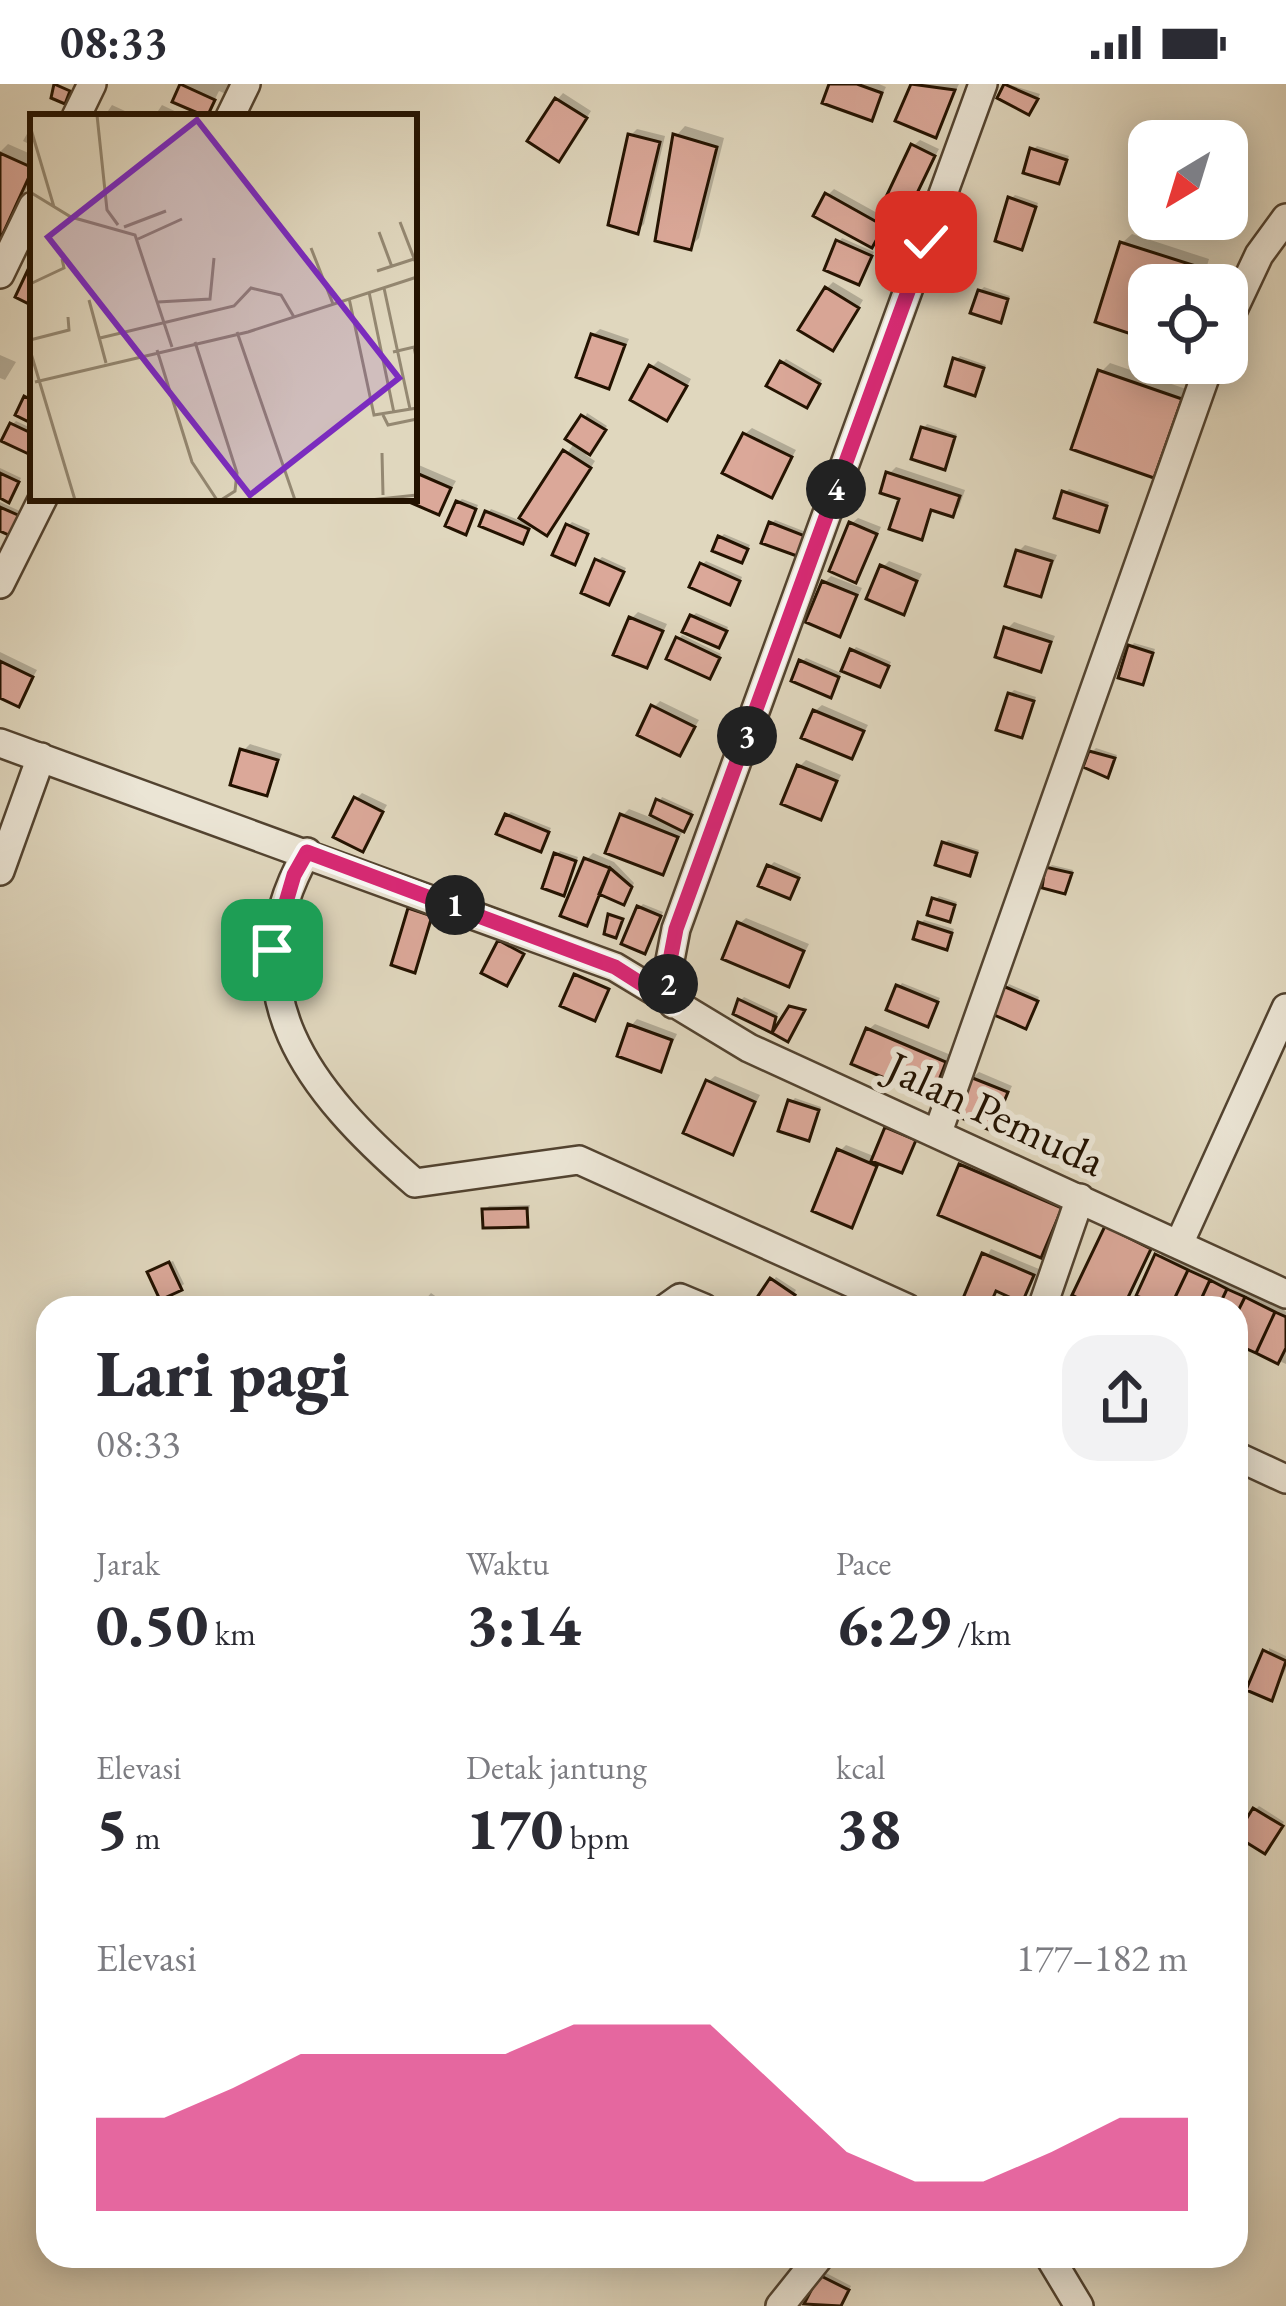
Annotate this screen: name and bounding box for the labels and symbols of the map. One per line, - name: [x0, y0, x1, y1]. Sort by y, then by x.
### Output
- inset map: [30, 114, 417, 501]
- north arrow: [1128, 120, 1248, 240]
- pin: [875, 191, 977, 293]
- pin: 4: [806, 459, 866, 519]
- pin: 3: [717, 706, 777, 766]
- pin: 1: [425, 875, 485, 935]
- pin: [221, 899, 323, 1001]
- pin: 2: [638, 954, 698, 1014]
- street label: Jalan Pemuda: [874, 1036, 1114, 1189]

